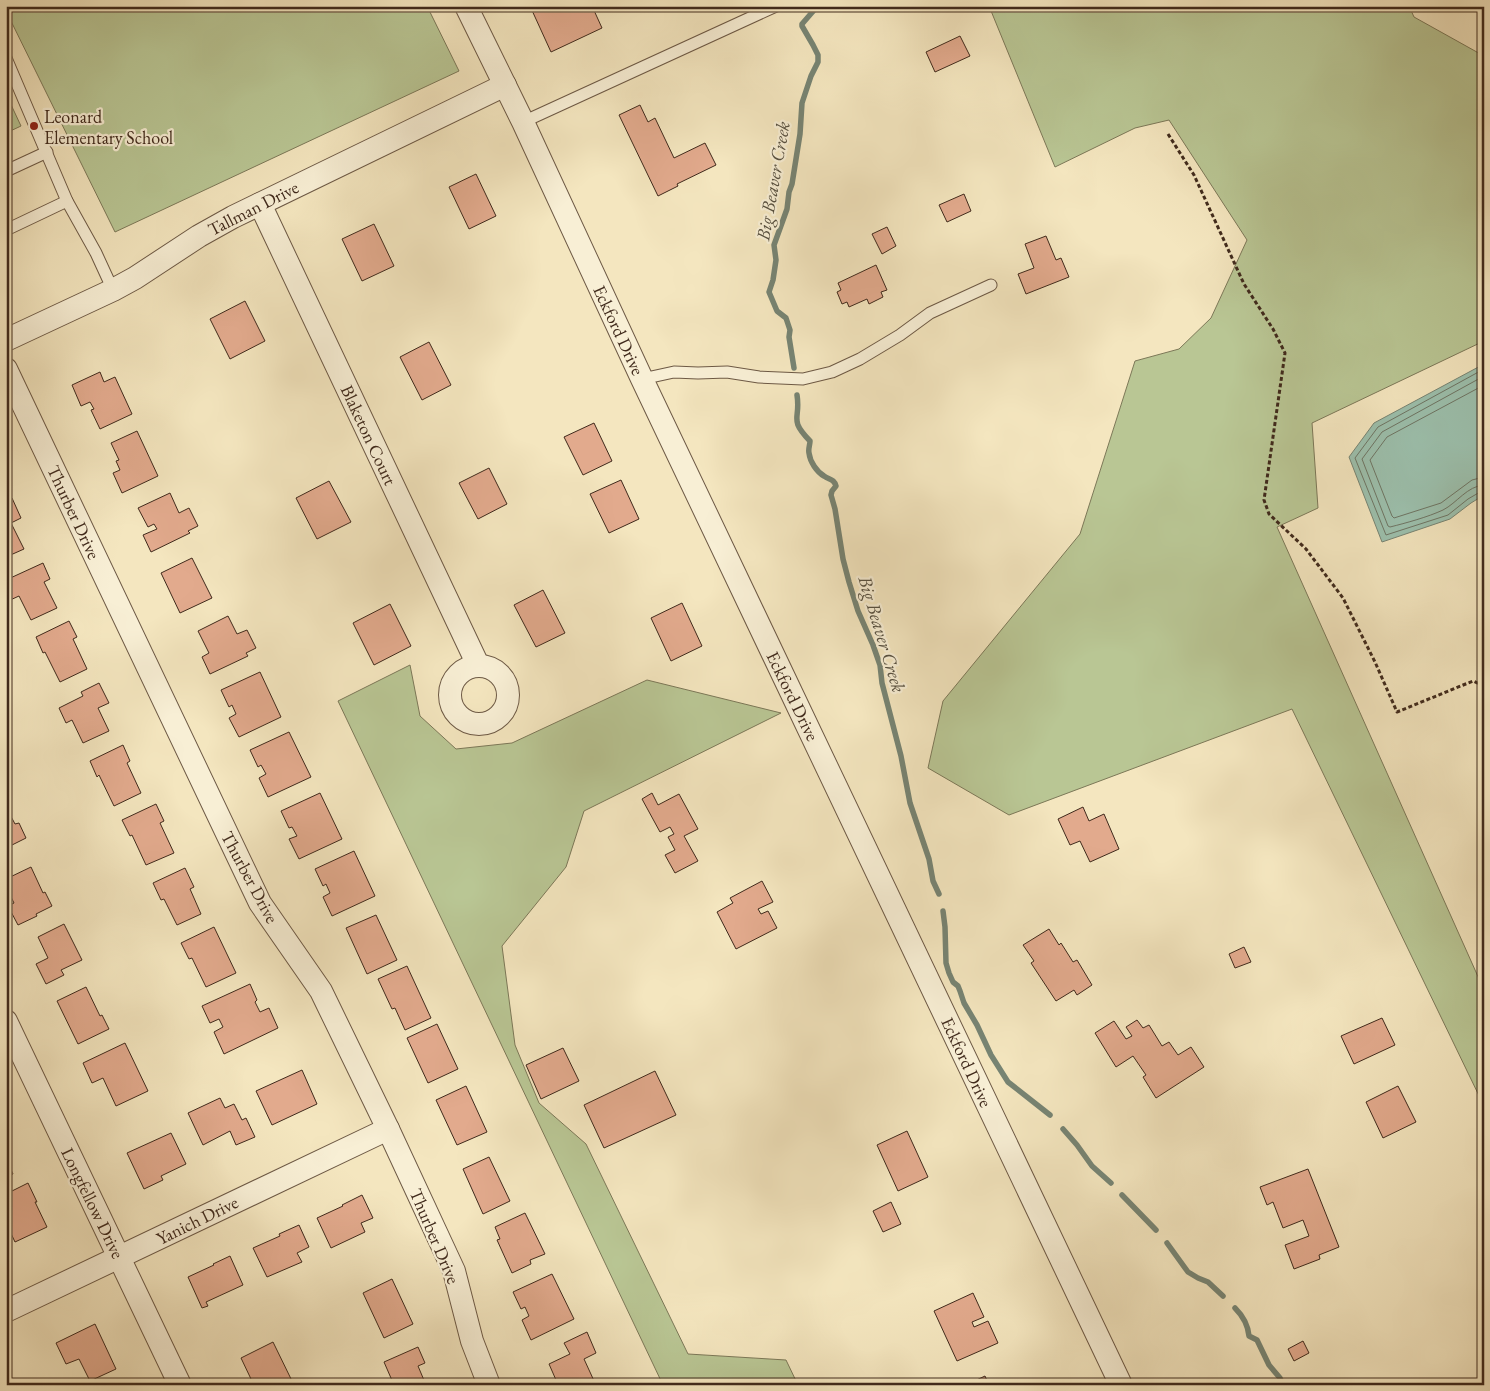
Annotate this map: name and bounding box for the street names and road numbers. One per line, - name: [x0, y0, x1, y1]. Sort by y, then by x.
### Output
- street label: Tallman Drive: [204, 175, 302, 241]
- street label: Eckford Drive: [588, 281, 650, 379]
- street label: Blaketon Court: [336, 381, 402, 489]
- street label: Thurber Drive: [42, 461, 106, 563]
- street label: Eckford Drive: [761, 647, 825, 745]
- street label: Thurber Drive: [216, 827, 284, 927]
- street label: Eckford Drive: [936, 1013, 998, 1111]
- street label: Longfellow Drive: [56, 1144, 130, 1262]
- street label: Thurber Drive: [405, 1185, 465, 1287]
- street label: Yanich Drive: [152, 1190, 242, 1250]

